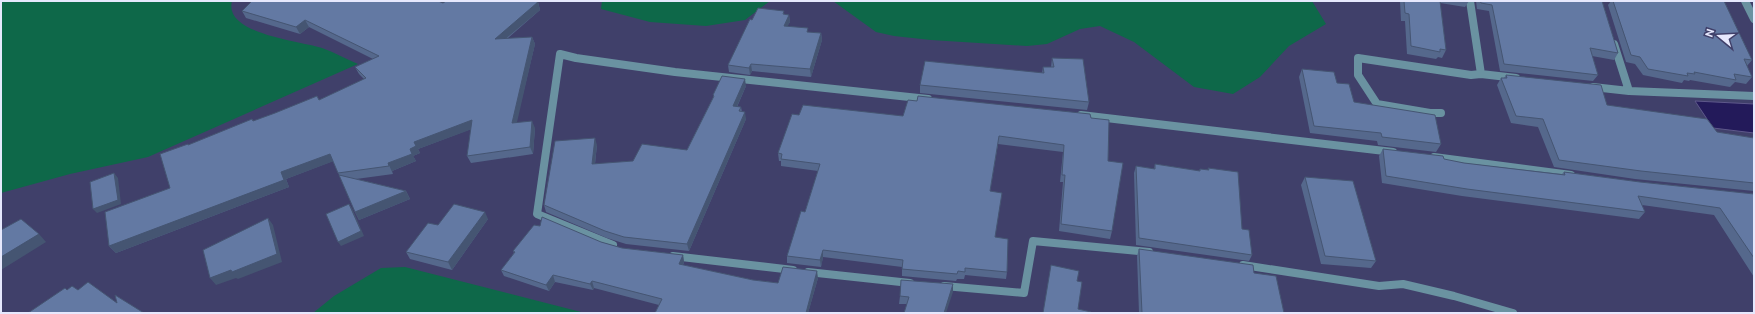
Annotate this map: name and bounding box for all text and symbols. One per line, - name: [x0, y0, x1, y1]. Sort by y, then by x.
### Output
- north arrow: [1699, 16, 1739, 56]
- text: N: [1703, 27, 1716, 39]

